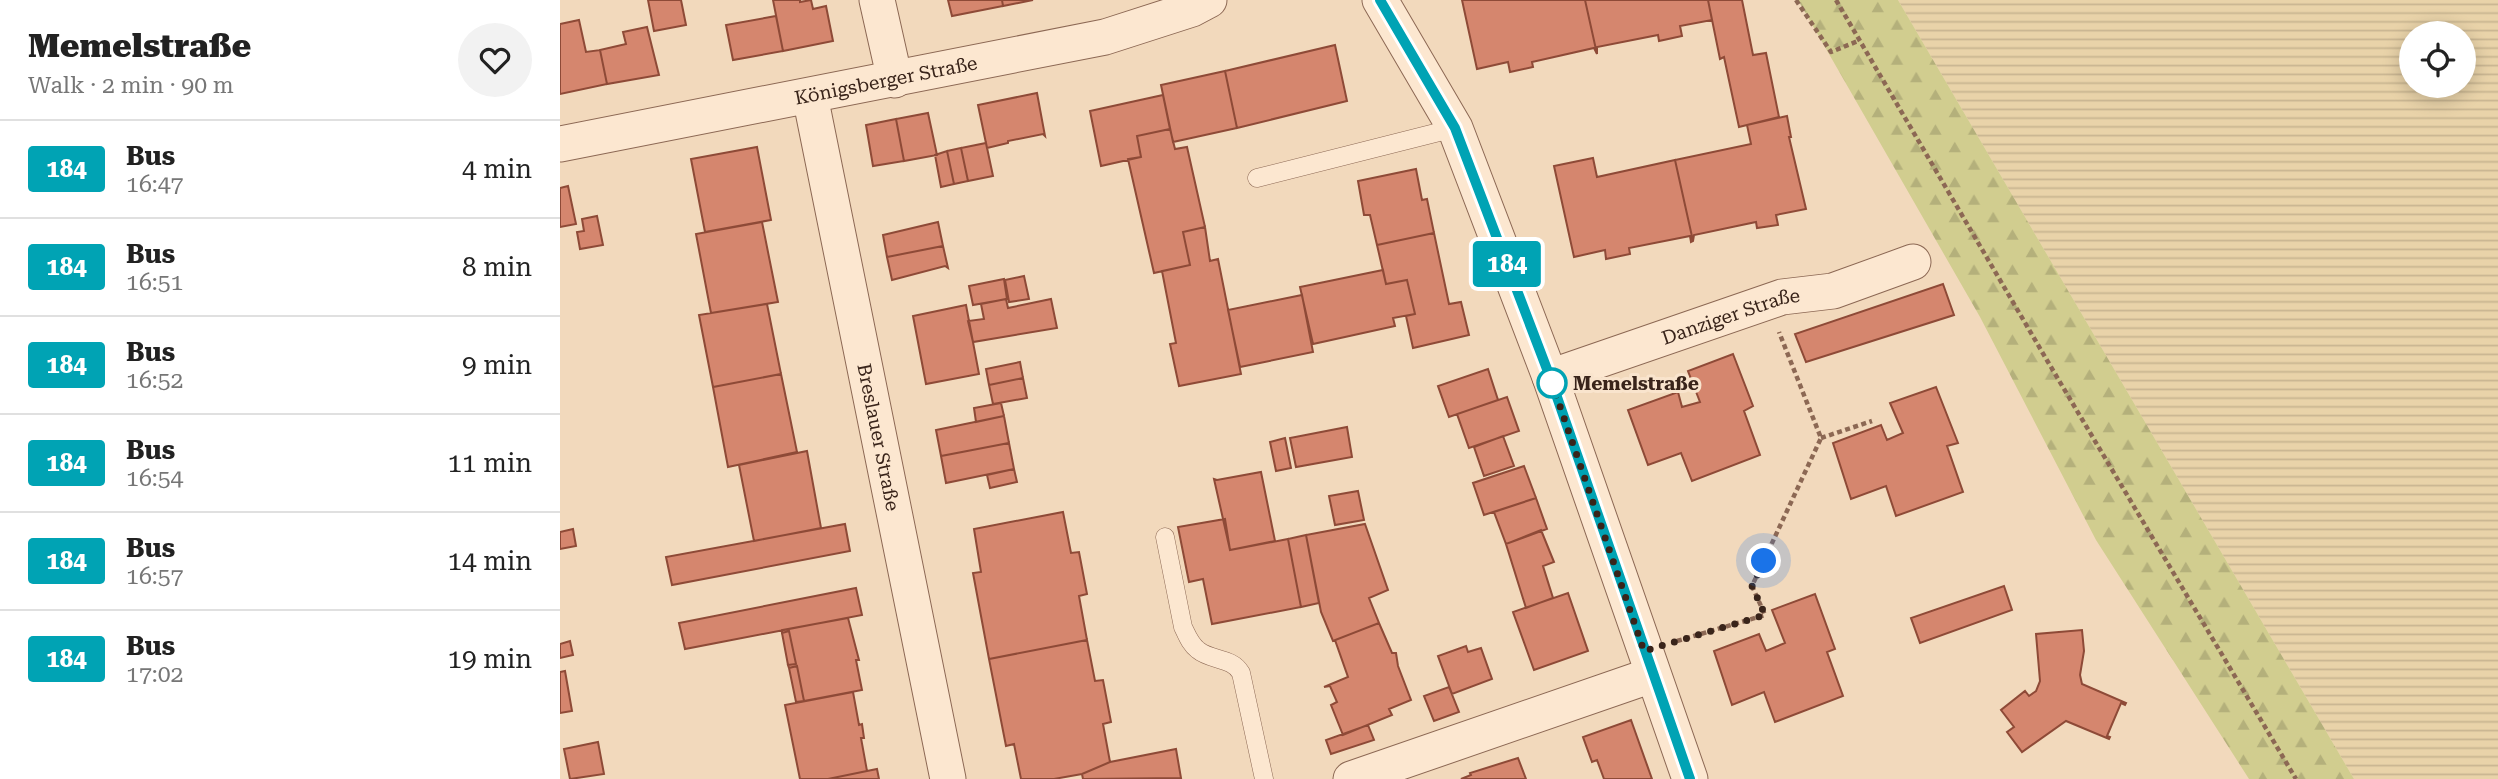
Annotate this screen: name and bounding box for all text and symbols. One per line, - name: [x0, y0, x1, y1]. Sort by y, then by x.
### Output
- map controls: [2399, 21, 2476, 98]
- button: locate: [2399, 21, 2476, 98]
- button: heart: [458, 23, 532, 97]
- text: Memelstraße: [28, 26, 251, 65]
- street label: Königsberger Straße: [792, 51, 979, 110]
- text: Walk · 2 min · 90 m: [28, 72, 234, 99]
- text: Bus: [126, 141, 175, 171]
- text: 4 min: [462, 154, 532, 184]
- text: 184: [46, 155, 87, 183]
- text: 16:47: [126, 171, 183, 198]
- text: Bus: [126, 239, 175, 269]
- line badge: 184: [1467, 241, 1547, 287]
- text: 184: [1487, 250, 1527, 278]
- text: 8 min: [462, 252, 532, 282]
- text: 184: [46, 253, 87, 281]
- text: 16:51: [126, 269, 183, 296]
- street label: Danziger Straße: [1659, 284, 1801, 350]
- text: Bus: [126, 337, 175, 367]
- text: 9 min: [462, 350, 532, 380]
- text: 184: [46, 351, 87, 379]
- street label: Breslauer Straße: [852, 361, 905, 513]
- text: 16:52: [126, 367, 183, 394]
- marker: Memelstraße: [1537, 368, 1567, 398]
- place label: Memelstraße: [1573, 372, 1699, 395]
- text: Bus: [126, 435, 175, 465]
- text: 11 min: [448, 448, 532, 478]
- text: 184: [46, 449, 87, 477]
- text: 16:54: [126, 465, 183, 492]
- text: Bus: [126, 533, 175, 563]
- your location: [1746, 543, 1781, 578]
- text: 14 min: [448, 546, 532, 576]
- text: 184: [46, 547, 87, 575]
- text: 16:57: [126, 563, 183, 590]
- text: Bus: [126, 631, 175, 661]
- text: 19 min: [448, 644, 532, 674]
- text: 184: [46, 645, 87, 673]
- text: 17:02: [126, 661, 183, 688]

